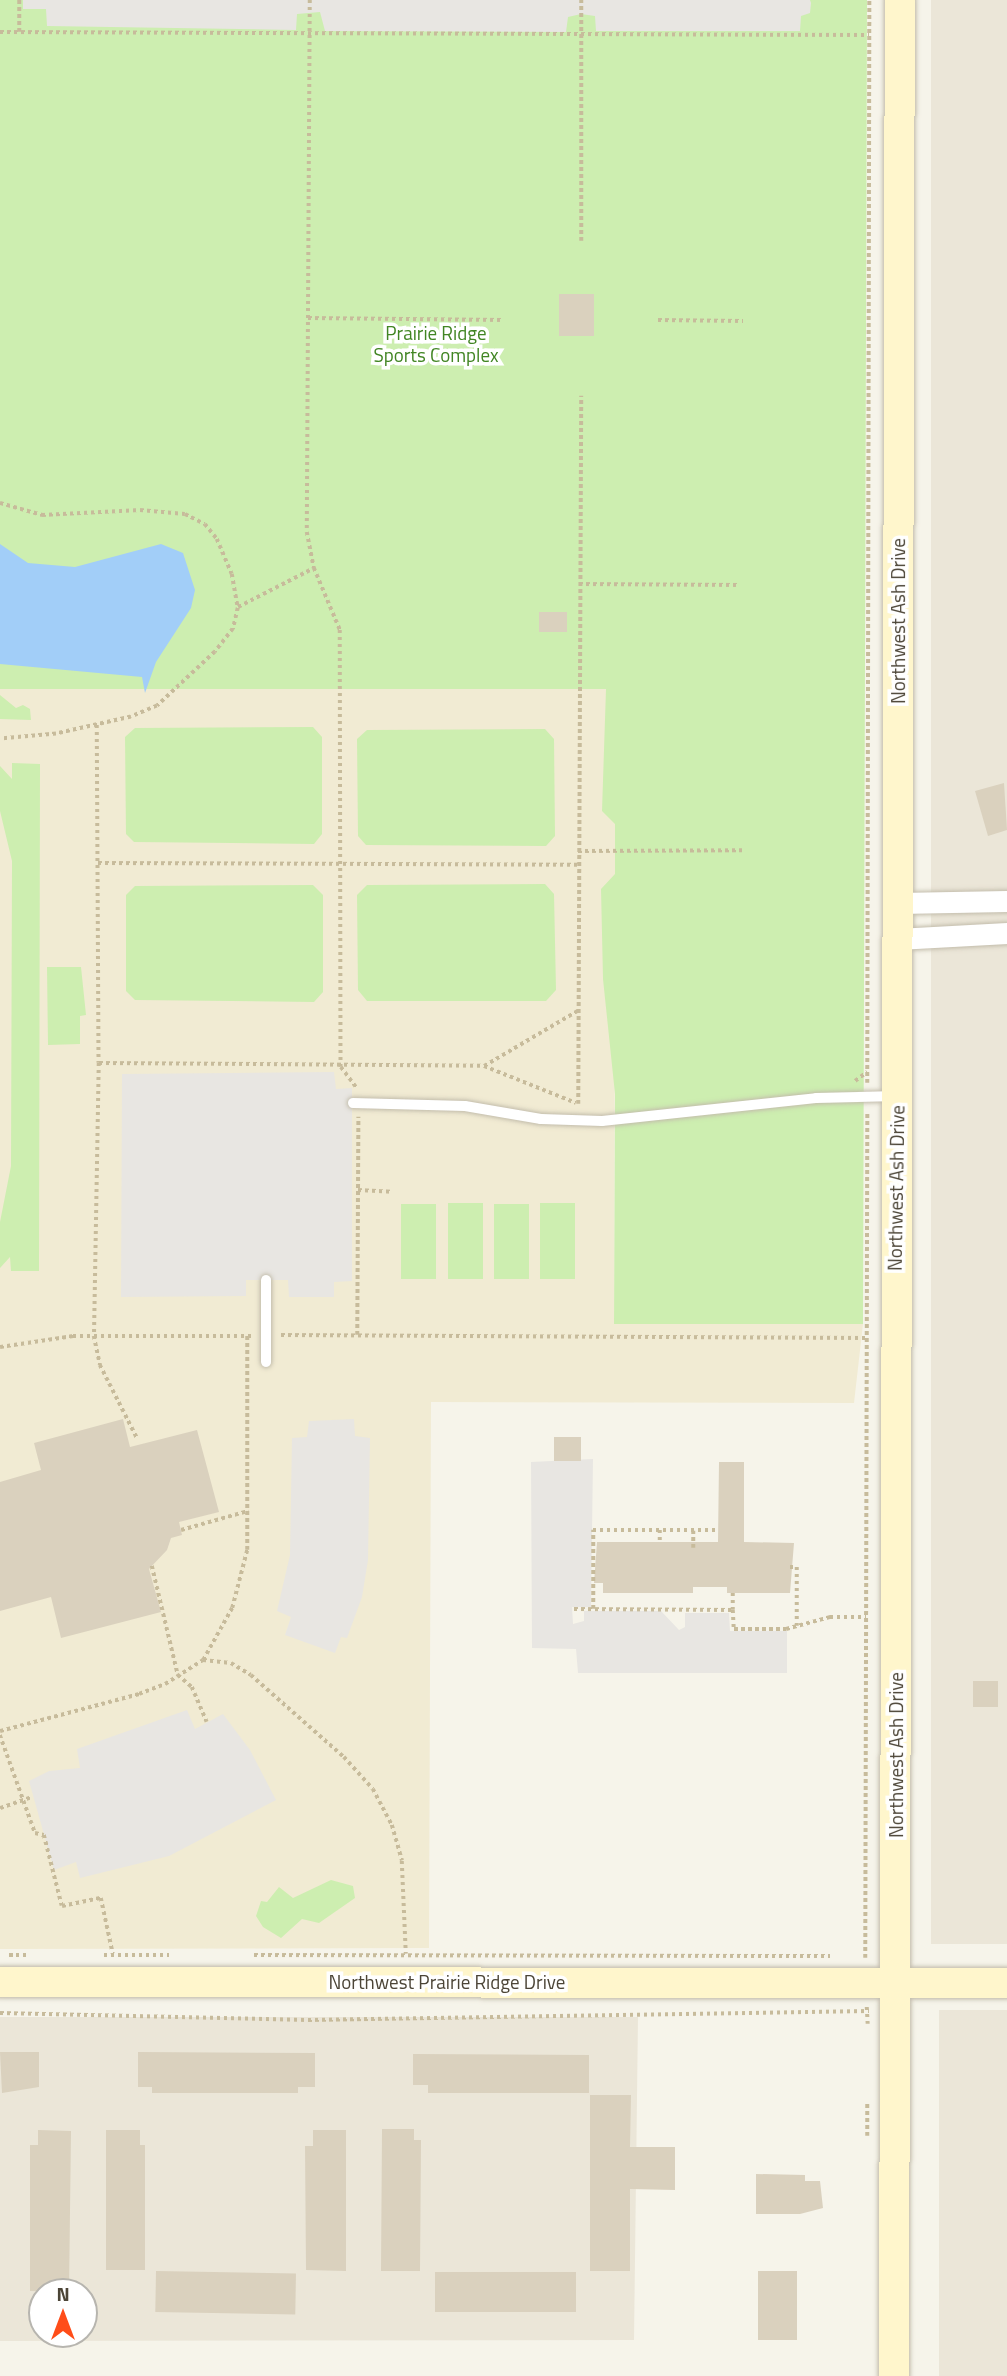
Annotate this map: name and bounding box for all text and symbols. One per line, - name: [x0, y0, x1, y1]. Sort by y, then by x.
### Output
- park label: Prairie Ridge Sports Complex: [373, 322, 499, 366]
- street label: Northwest Ash Drive: [887, 538, 909, 704]
- street label: Northwest Ash Drive: [883, 1105, 909, 1271]
- street label: Northwest Ash Drive: [885, 1672, 907, 1838]
- street label: Northwest Prairie Ridge Drive: [329, 1971, 565, 1993]
- north arrow: [28, 2278, 98, 2348]
- text: N: [56, 2279, 70, 2308]

